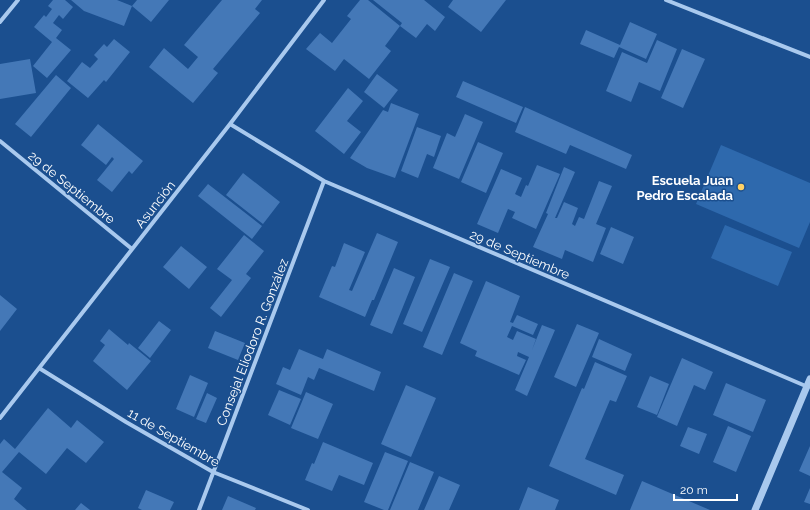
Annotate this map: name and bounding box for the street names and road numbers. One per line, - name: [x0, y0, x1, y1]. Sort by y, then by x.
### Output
- street label: 29 de Septiembre: [25, 148, 118, 227]
- street label: Asunción: [132, 178, 178, 231]
- street label: 29 de Septiembre: [468, 227, 572, 282]
- street label: Consejal Eliodoro R. González: [214, 257, 291, 428]
- street label: 11 de Septiembre: [125, 405, 223, 470]

